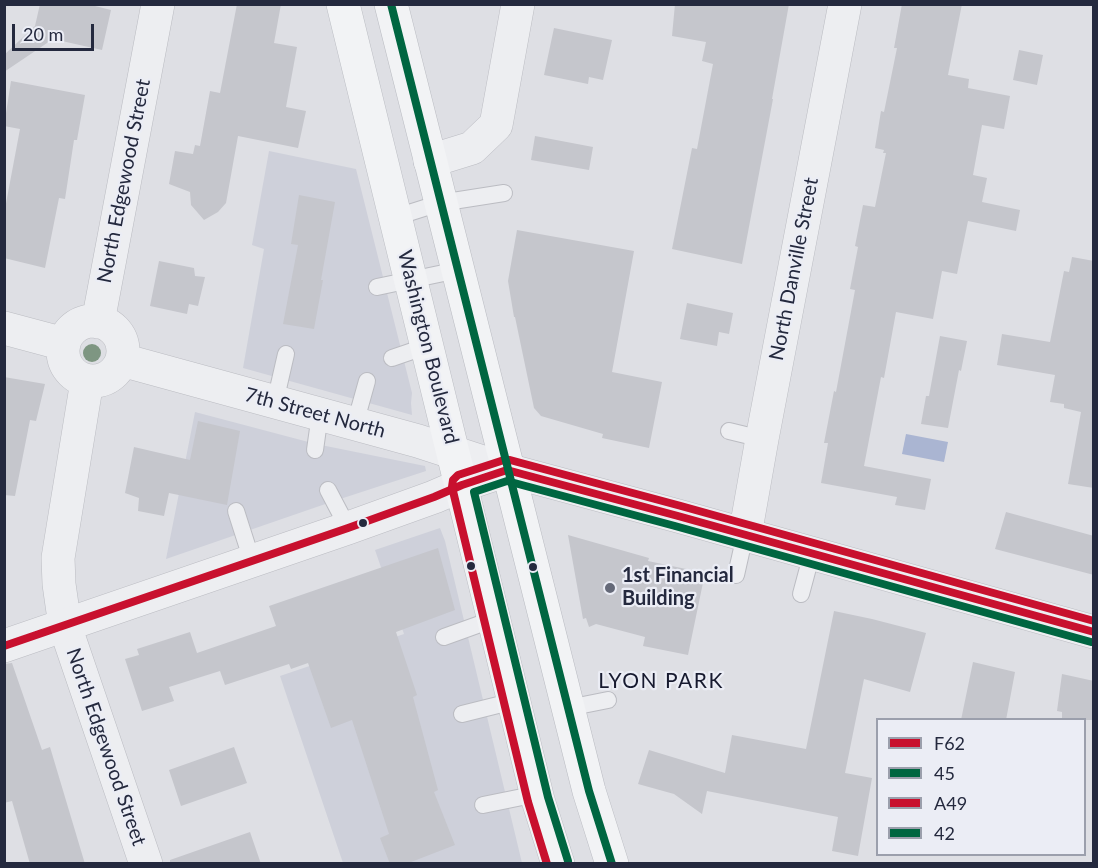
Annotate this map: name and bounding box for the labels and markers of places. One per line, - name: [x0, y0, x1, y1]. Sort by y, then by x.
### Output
- unlabelled marker: [357, 517, 369, 529]
- unlabelled marker: [465, 560, 477, 572]
- unlabelled marker: [527, 561, 539, 573]
- place label: 1st Financial Building: [622, 564, 734, 611]
- marker: 1st Financial Building: [603, 581, 617, 595]

